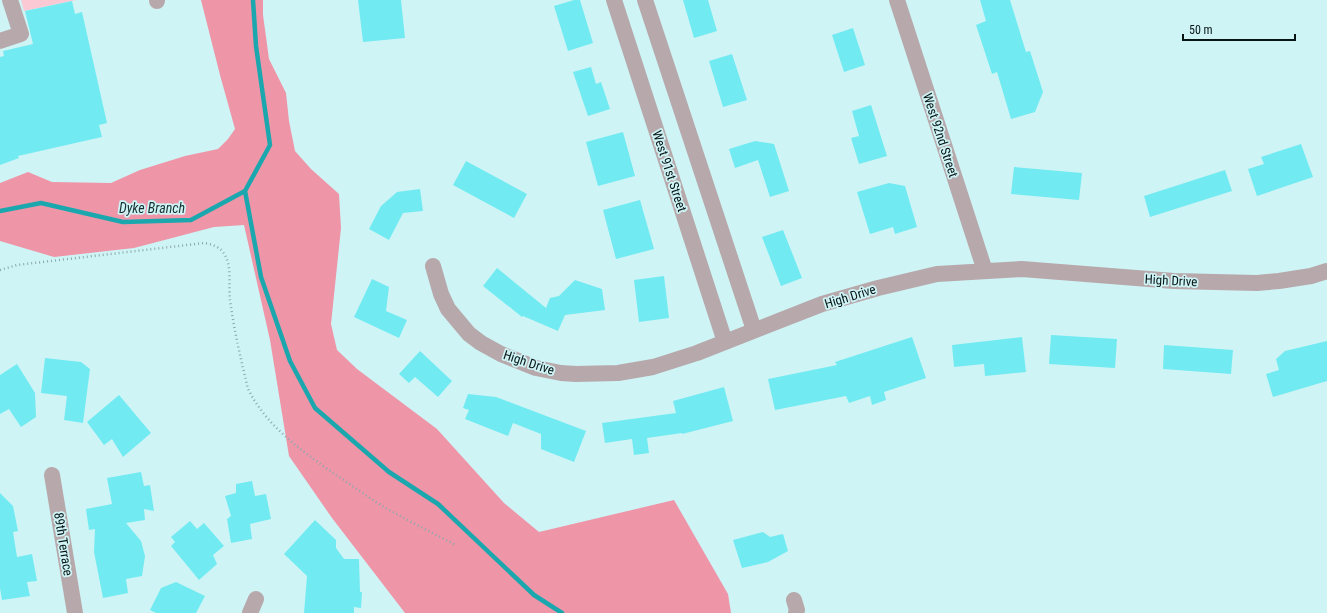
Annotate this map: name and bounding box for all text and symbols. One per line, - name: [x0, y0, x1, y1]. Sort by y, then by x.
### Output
- scale bar: [1183, 16, 1295, 42]
- text: 50 m: [1189, 23, 1213, 37]
- street label: West 92nd Street: [920, 91, 961, 179]
- street label: West 91st Street: [649, 129, 690, 214]
- water label: Dyke Branch: [119, 200, 185, 216]
- street label: High Drive: [1144, 272, 1198, 289]
- street label: High Drive: [823, 282, 878, 311]
- street label: High Drive: [501, 347, 556, 378]
- street label: 89th Terrace: [51, 511, 76, 577]

